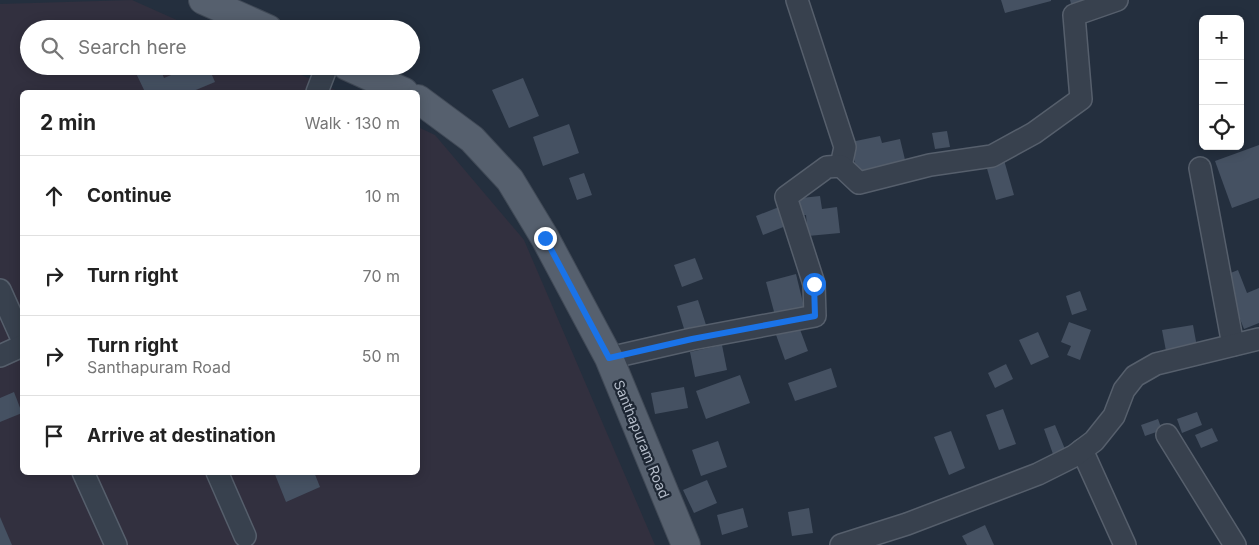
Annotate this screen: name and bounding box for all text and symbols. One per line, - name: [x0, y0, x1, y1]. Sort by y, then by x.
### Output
- map controls: [1199, 15, 1244, 150]
- button: +: [1199, 15, 1244, 60]
- search box: [20, 20, 420, 75]
- icon: search: [38, 34, 66, 62]
- text: Search here: [78, 36, 187, 59]
- button: −: [1199, 60, 1244, 105]
- button: locate: [1199, 105, 1244, 150]
- text: 2 min: [40, 110, 96, 135]
- text: Walk · 130 m: [305, 113, 400, 133]
- icon: ahead: [40, 182, 68, 210]
- text: Continue: [87, 184, 172, 207]
- text: 10 m: [365, 186, 400, 206]
- route end: [534, 227, 557, 250]
- icon: right: [40, 262, 68, 290]
- text: Turn right: [87, 264, 178, 287]
- text: 70 m: [363, 266, 400, 286]
- route start: [803, 273, 826, 296]
- text: Turn right: [87, 334, 178, 357]
- icon: right: [40, 342, 68, 370]
- text: 50 m: [362, 346, 400, 366]
- text: Santhapuram Road: [87, 357, 231, 377]
- street label: Santhapuram Road: [611, 377, 673, 501]
- icon: arrive: [40, 422, 68, 450]
- text: Arrive at destination: [87, 424, 276, 447]

